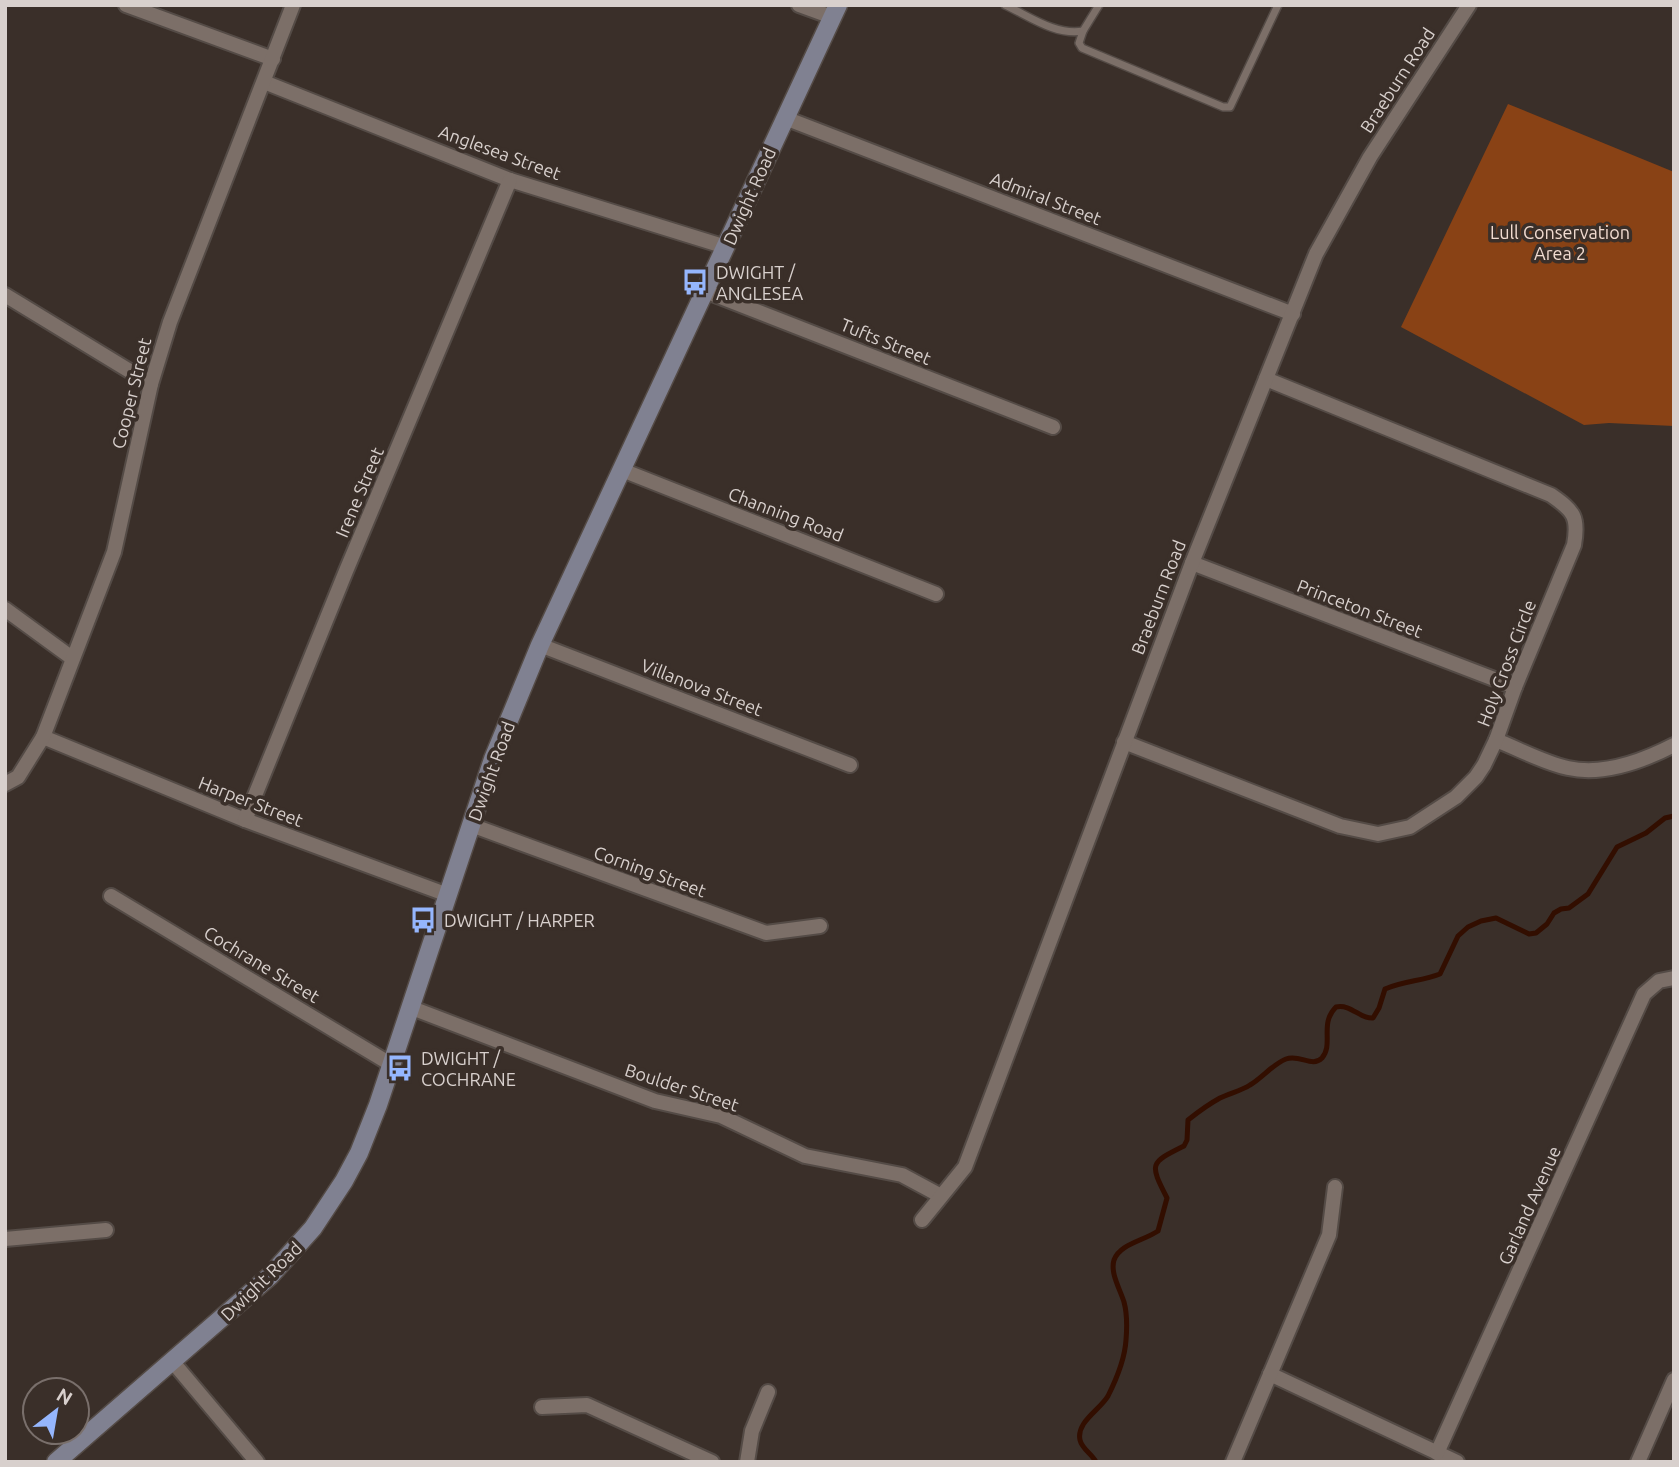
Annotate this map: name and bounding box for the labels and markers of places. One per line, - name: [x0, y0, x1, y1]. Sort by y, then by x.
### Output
- place label: DWIGHT / ANGLESEA: [716, 262, 804, 303]
- bus stop icon: DWIGHT / ANGLESEA: [680, 267, 710, 297]
- bus stop icon: DWIGHT / HARPER: [408, 905, 438, 935]
- place label: DWIGHT / HARPER: [444, 910, 595, 930]
- place label: DWIGHT / COCHRANE: [421, 1048, 516, 1089]
- bus stop icon: DWIGHT / COCHRANE: [385, 1053, 415, 1083]

